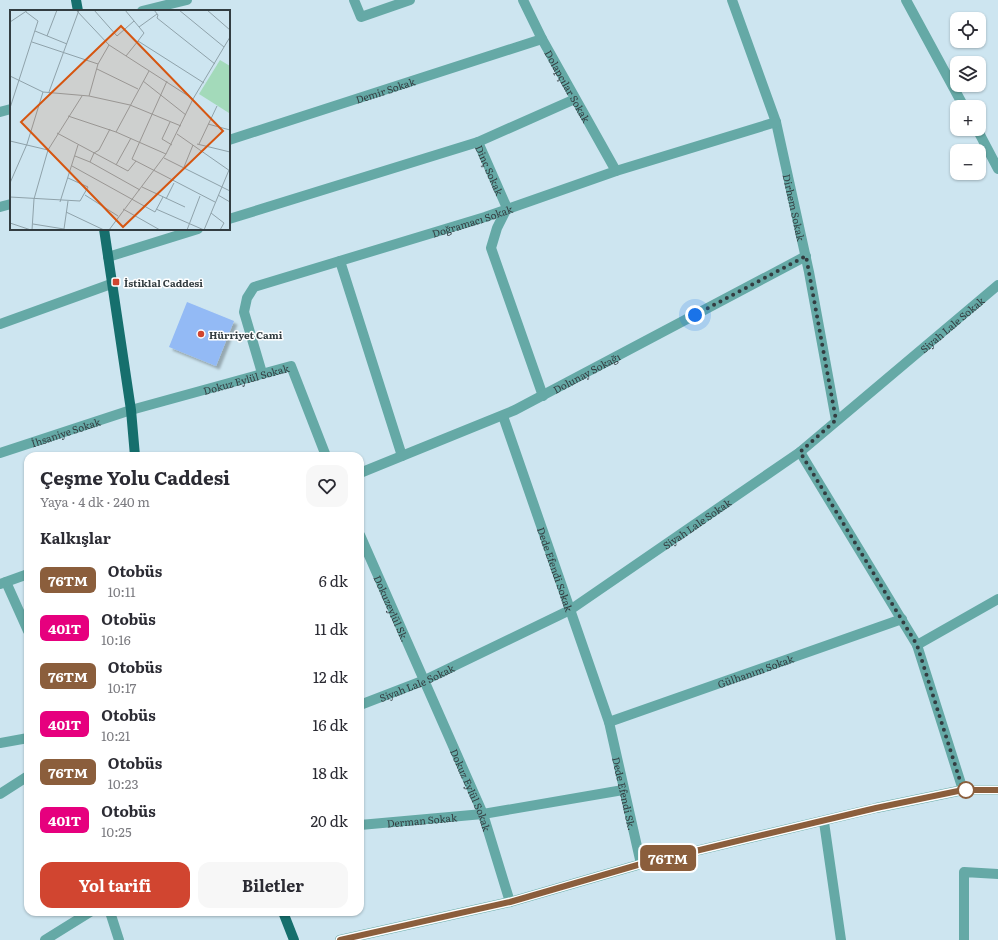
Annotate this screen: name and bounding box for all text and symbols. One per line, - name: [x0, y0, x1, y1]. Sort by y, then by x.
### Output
- inset map: [10, 10, 230, 230]
- map controls: [950, 12, 986, 180]
- button: locate: [950, 12, 986, 48]
- street label: Dolapçılar Sokak: [542, 47, 595, 126]
- button: layers: [950, 56, 986, 92]
- street label: Demir Sokak: [353, 73, 418, 106]
- button: +: [950, 100, 986, 136]
- street label: Dinç Sokak: [473, 142, 508, 198]
- button: −: [950, 144, 986, 180]
- street label: Dirhem Sokak: [780, 172, 810, 243]
- street label: Doğramacı Sokak: [430, 200, 515, 240]
- place label: İstiklal Caddesi: [124, 275, 203, 290]
- marker: İstiklal Caddesi: [111, 277, 121, 287]
- street label: Siyah Lale Sokak: [916, 292, 988, 356]
- your location: [685, 305, 705, 325]
- place label: Hürriyet Cami: [209, 327, 283, 342]
- marker: Hürriyet Cami: [196, 329, 206, 339]
- street label: Dolunay Sokağı: [550, 348, 623, 396]
- street label: Dokuz Eylül Sokak: [201, 359, 291, 397]
- street label: İhsaniye Sokak: [29, 413, 103, 450]
- text: Çeşme Yolu Caddesi: [40, 463, 230, 491]
- button: heart: [306, 465, 348, 507]
- text: Yaya · 4 dk · 240 m: [40, 492, 150, 511]
- street label: Siyah Lale Sokak: [659, 494, 734, 552]
- street label: Dede Efendi Sokak: [534, 525, 578, 614]
- text: Kalkışlar: [40, 526, 111, 549]
- text: Otobüs: [108, 559, 162, 582]
- text: 6 dk: [319, 569, 348, 592]
- text: 76TM: [48, 570, 88, 590]
- street label: Dokuzeylül Sk.: [371, 572, 414, 644]
- text: 10:11: [108, 582, 136, 601]
- text: Otobüs: [101, 607, 156, 630]
- text: 11 dk: [314, 617, 348, 640]
- text: 401T: [48, 618, 81, 638]
- text: 10:16: [101, 630, 131, 649]
- street label: Gülhanım Sokak: [715, 650, 796, 691]
- text: Otobüs: [108, 655, 162, 678]
- street label: Siyah Lale Sokak: [377, 659, 457, 704]
- text: 12 dk: [313, 665, 348, 688]
- text: 76TM: [48, 666, 88, 686]
- text: 10:17: [108, 678, 136, 697]
- text: Otobüs: [101, 703, 156, 726]
- text: 16 dk: [313, 713, 348, 736]
- text: 401T: [48, 714, 81, 734]
- text: 10:21: [101, 726, 130, 745]
- street label: Dokuz Eylül Sokak: [447, 746, 496, 834]
- text: Otobüs: [108, 751, 162, 774]
- street label: Dede Efendi Sk.: [610, 755, 641, 832]
- text: 18 dk: [312, 761, 348, 784]
- text: 76TM: [48, 762, 88, 782]
- text: 10:23: [108, 774, 138, 793]
- unlabelled marker: [957, 781, 975, 799]
- text: Otobüs: [101, 799, 156, 822]
- text: 20 dk: [310, 809, 348, 832]
- street label: Derman Sokak: [386, 809, 458, 830]
- text: 401T: [48, 810, 81, 830]
- text: 10:25: [101, 822, 132, 841]
- line badge: 76TM: [640, 845, 696, 871]
- text: 76TM: [648, 848, 688, 868]
- button: Yol tarifi: [40, 862, 190, 908]
- button: Biletler: [198, 862, 348, 908]

